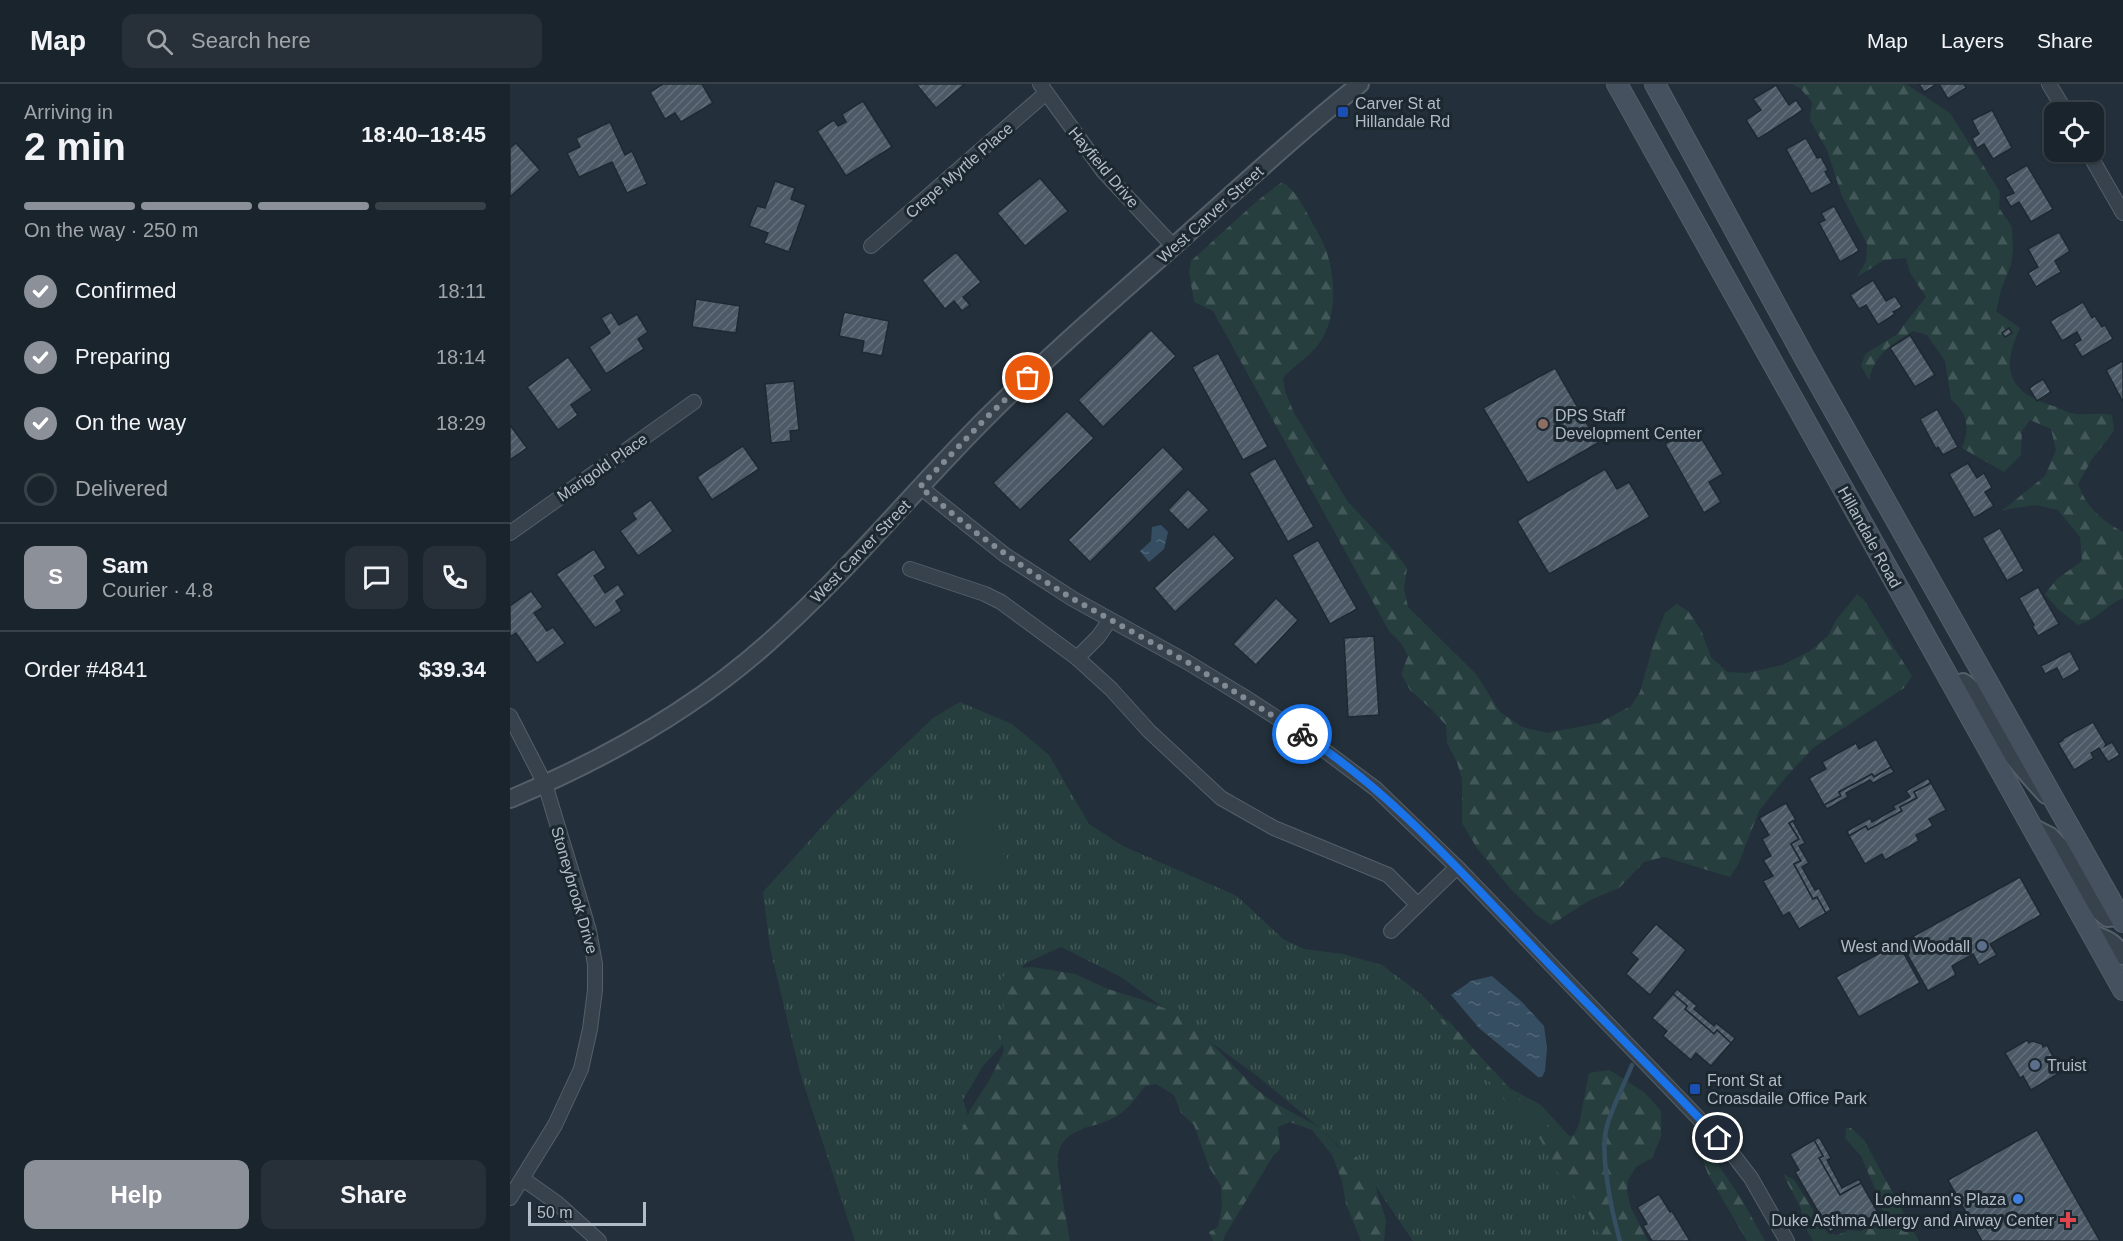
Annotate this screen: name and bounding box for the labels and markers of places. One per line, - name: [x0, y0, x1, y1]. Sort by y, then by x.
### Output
- place label: Carver St at Hillandale Rd: [1355, 95, 1450, 130]
- marker: Carver St at Hillandale Rd: [1336, 105, 1350, 119]
- pin: [1002, 352, 1053, 403]
- place label: DPS Staff Development Center: [1555, 407, 1702, 442]
- marker: DPS Staff Development Center: [1536, 417, 1550, 431]
- place label: West and Woodall: [1841, 938, 1970, 955]
- marker: West and Woodall: [1975, 939, 1989, 953]
- place label: Truist: [2047, 1057, 2087, 1074]
- marker: Truist: [2028, 1058, 2042, 1072]
- place label: Front St at Croasdaile Office Park: [1707, 1072, 1868, 1107]
- marker: Front St at Croasdaile Office Park: [1688, 1082, 1702, 1096]
- pin: [1692, 1112, 1743, 1163]
- place label: Loehmann's Plaza: [1875, 1191, 2006, 1208]
- marker: Loehmann's Plaza: [2011, 1192, 2025, 1206]
- marker: Duke Asthma Allergy and Airway Center: [2059, 1211, 2077, 1229]
- place label: Duke Asthma Allergy and Airway Center: [1771, 1212, 2055, 1229]

